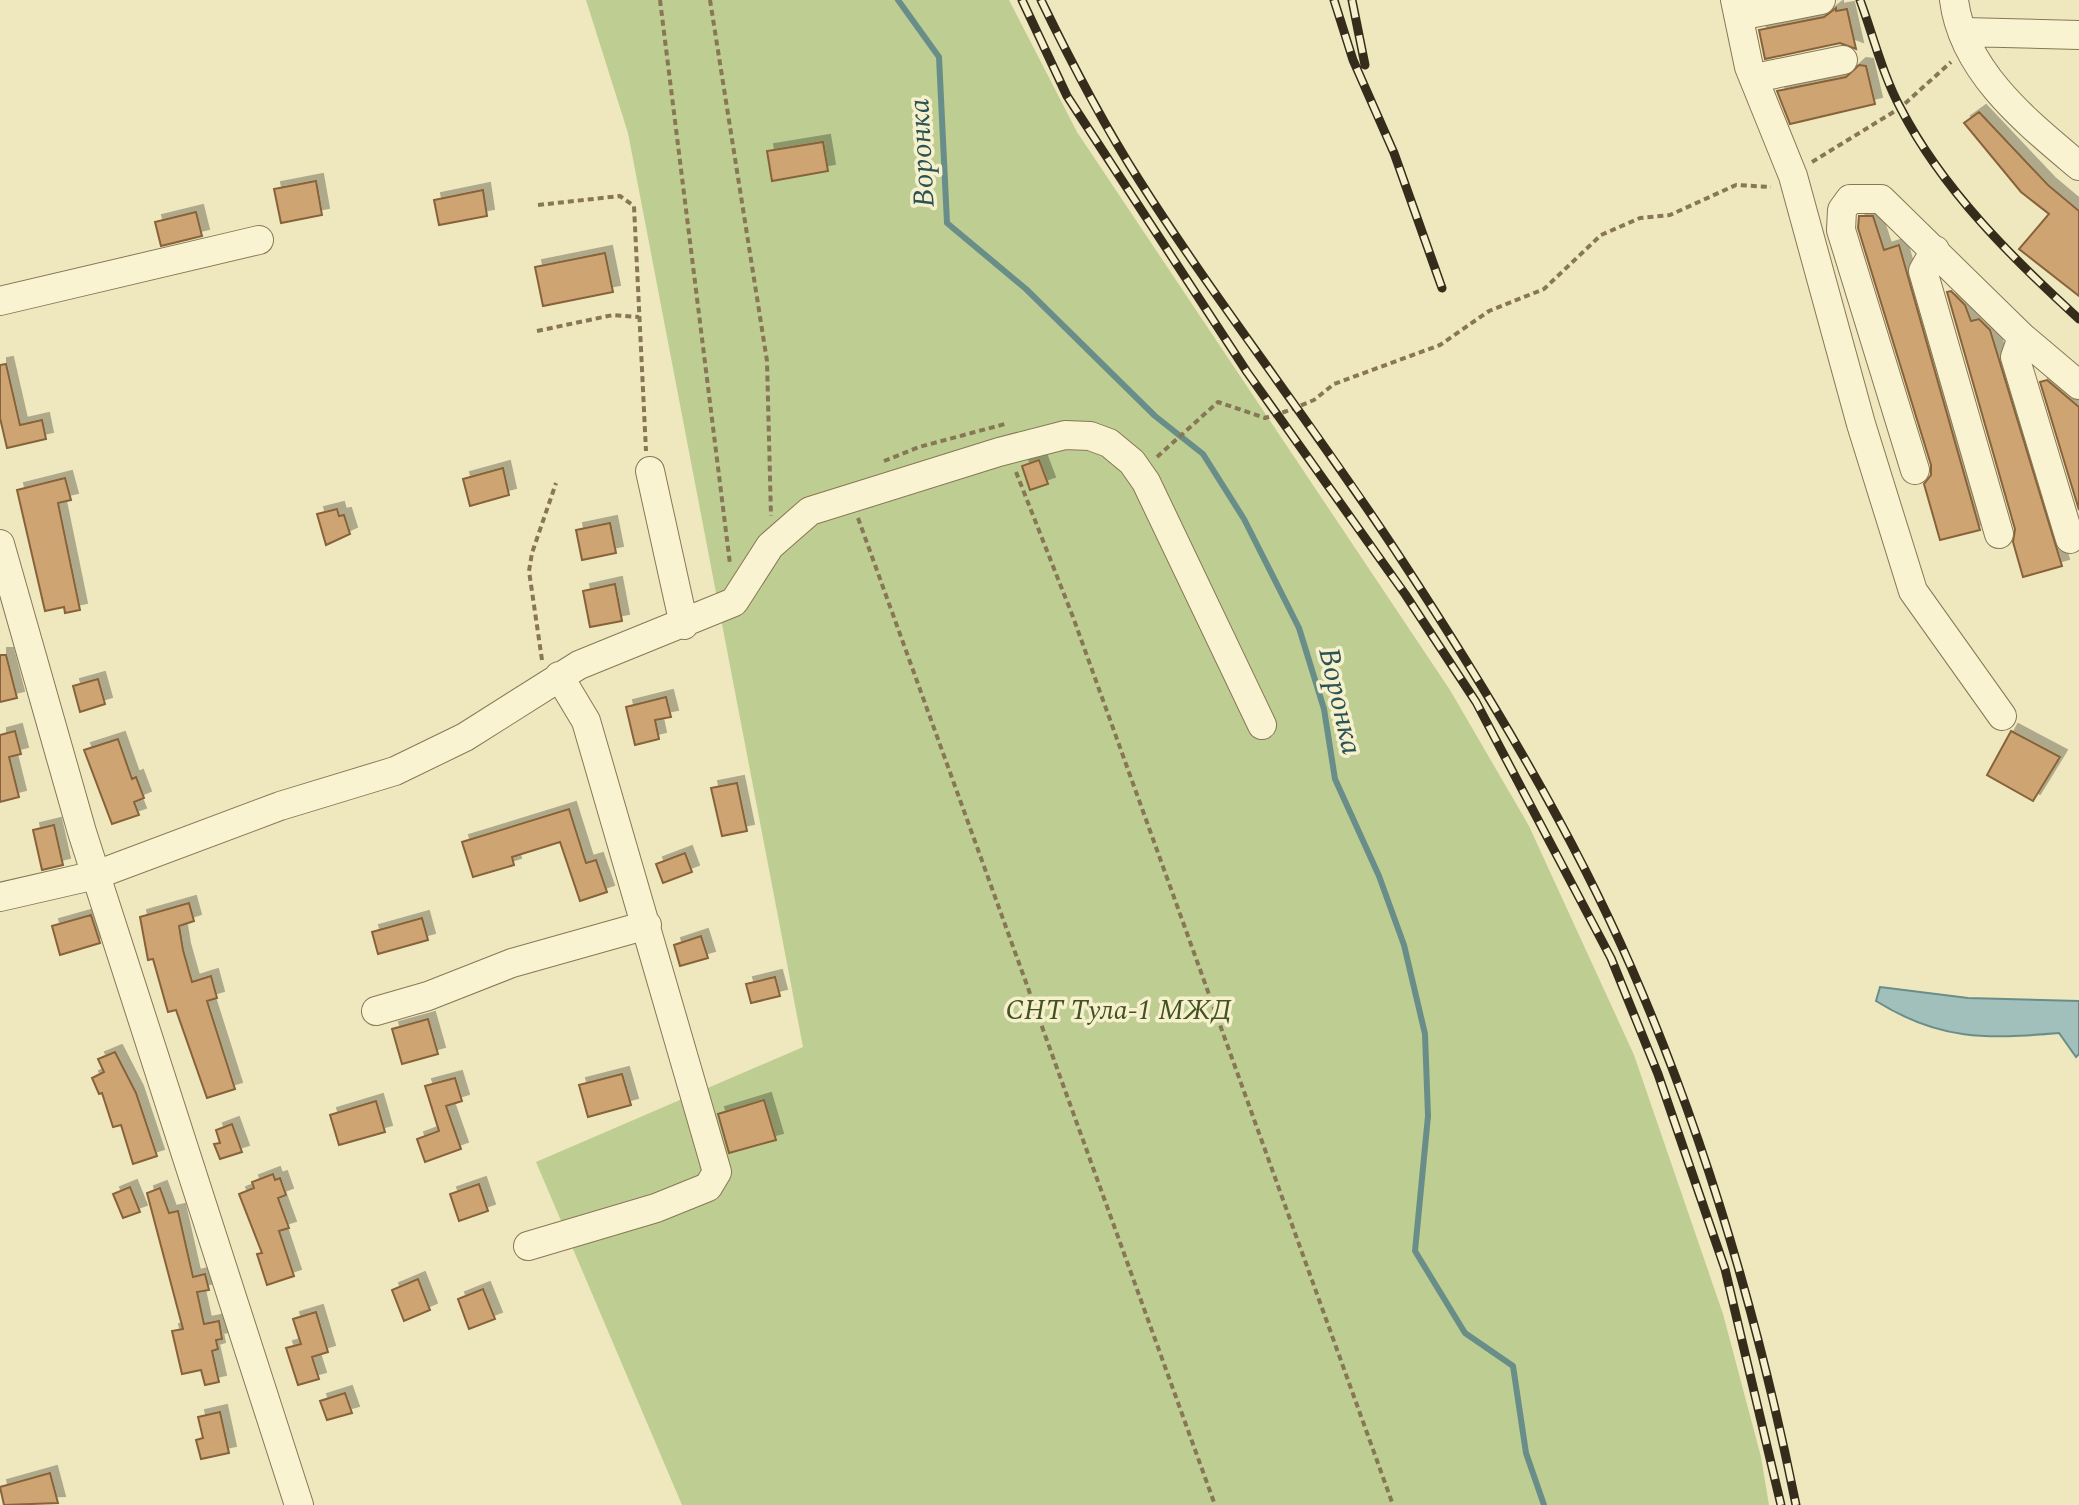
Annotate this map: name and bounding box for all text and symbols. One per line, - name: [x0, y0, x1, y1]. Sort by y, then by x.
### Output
- water label: Воронка: [896, 97, 948, 209]
- water label: Воронка: [1305, 643, 1375, 759]
- park label: СНТ Тула-1 МЖД: [1005, 989, 1233, 1032]

